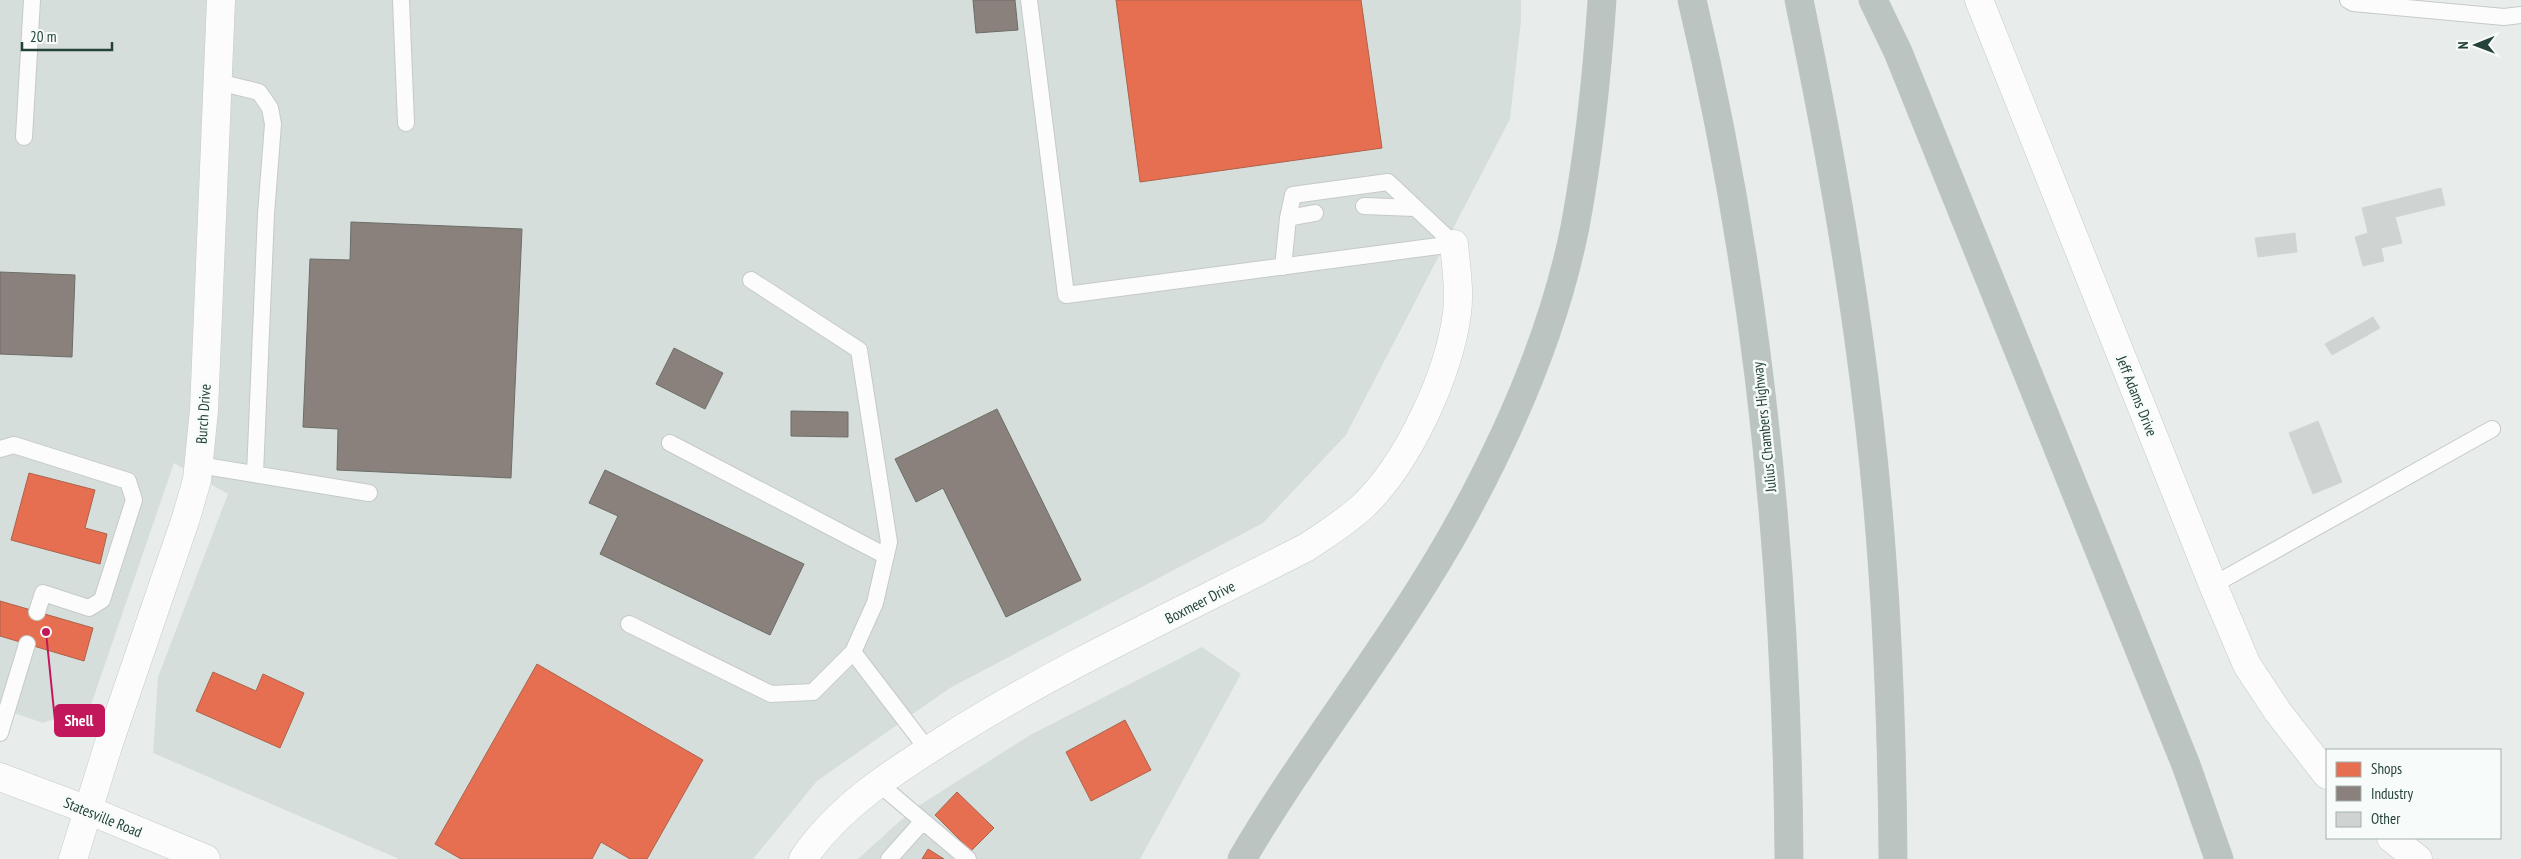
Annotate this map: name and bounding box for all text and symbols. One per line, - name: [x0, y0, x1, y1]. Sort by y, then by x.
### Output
- scale bar: [22, 20, 112, 52]
- north arrow: [2451, 20, 2501, 70]
- text: 20 m: [30, 27, 56, 46]
- text: N: [2454, 41, 2472, 49]
- street label: Jeff Adams Drive: [2112, 352, 2162, 439]
- street label: Julius Chambers Highway: [1748, 361, 1780, 494]
- street label: Burch Drive: [191, 383, 215, 445]
- street label: Boxmeer Drive: [1162, 576, 1238, 628]
- callout: Shell: [55, 705, 104, 736]
- text: Shell: [65, 710, 94, 730]
- legend: [2326, 749, 2501, 839]
- text: Shops: [2371, 759, 2402, 778]
- text: Industry: [2371, 784, 2413, 803]
- street label: Statesville Road: [61, 793, 145, 841]
- text: Other: [2371, 809, 2401, 828]

